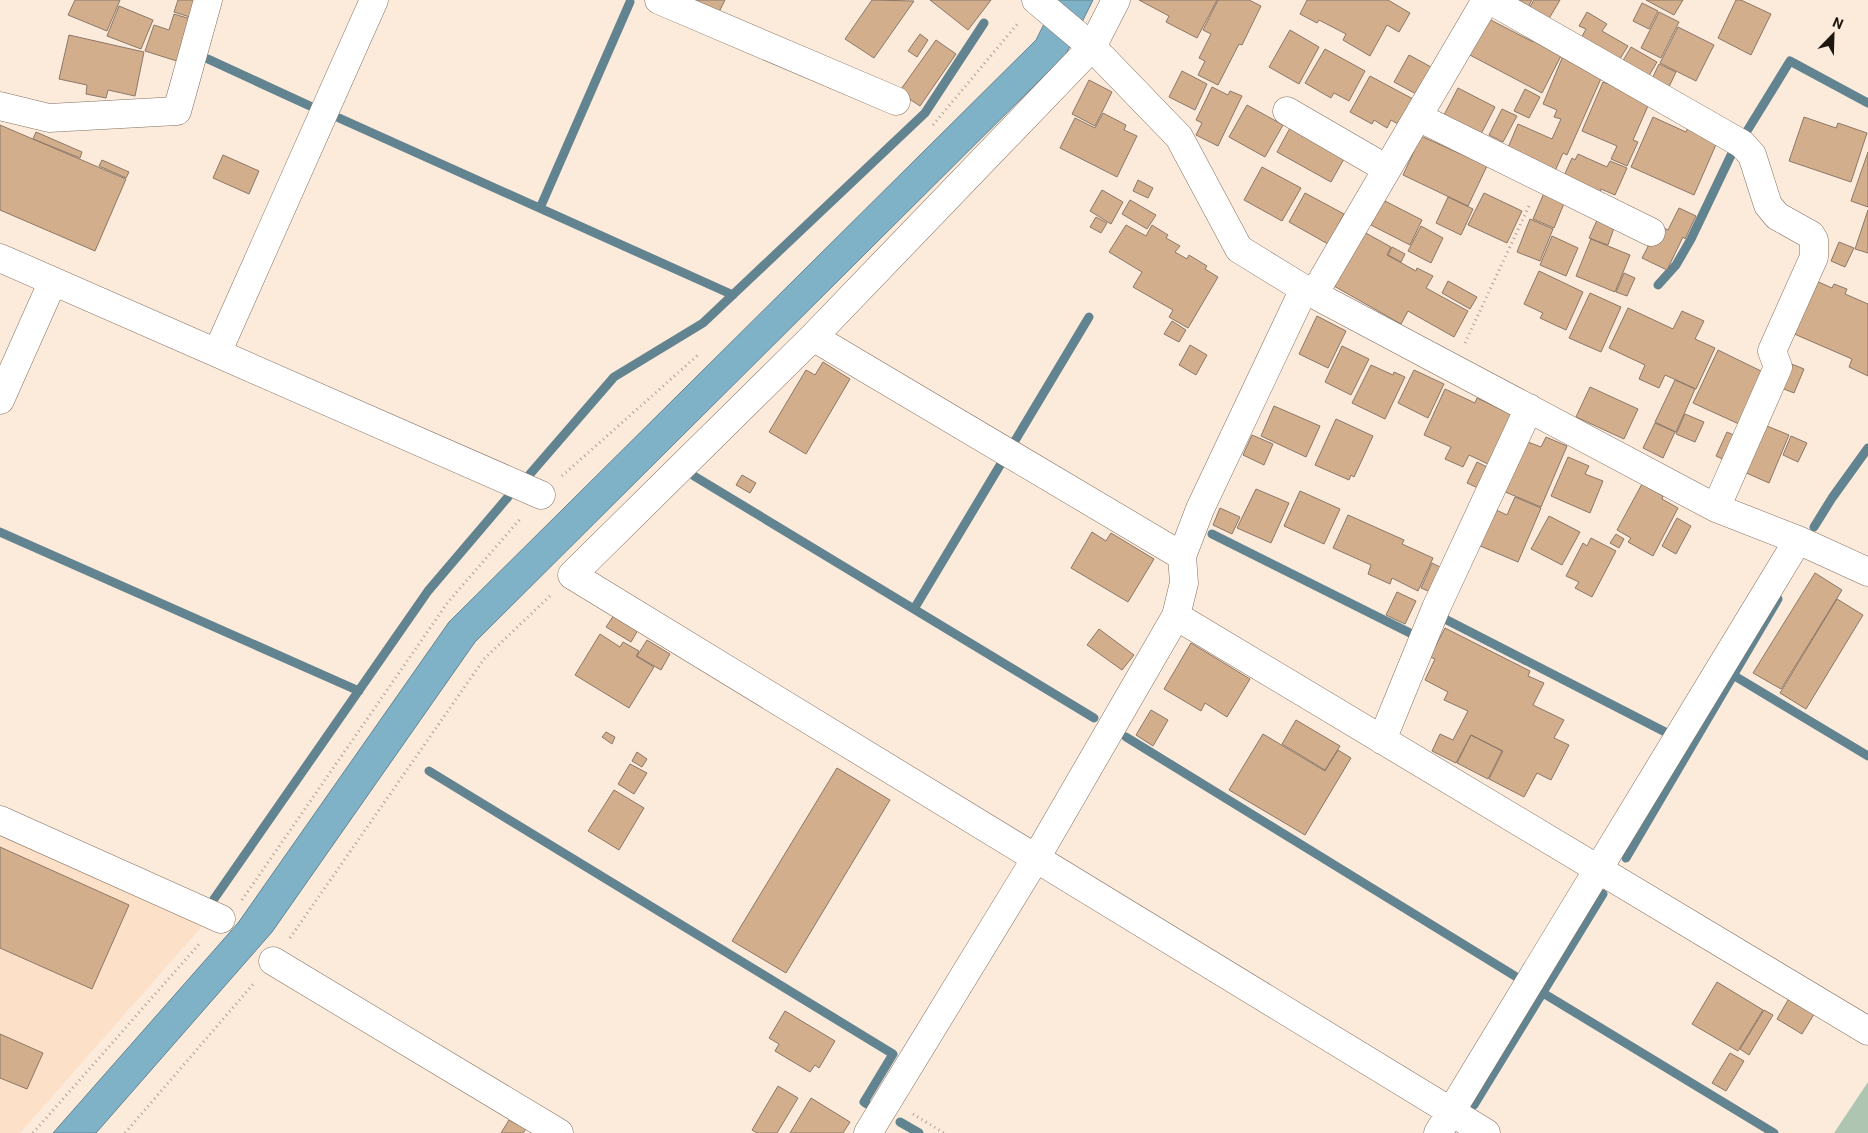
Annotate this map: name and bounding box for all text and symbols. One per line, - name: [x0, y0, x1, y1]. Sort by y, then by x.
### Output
- north arrow: [1808, 10, 1858, 60]
- text: N: [1830, 14, 1846, 32]

